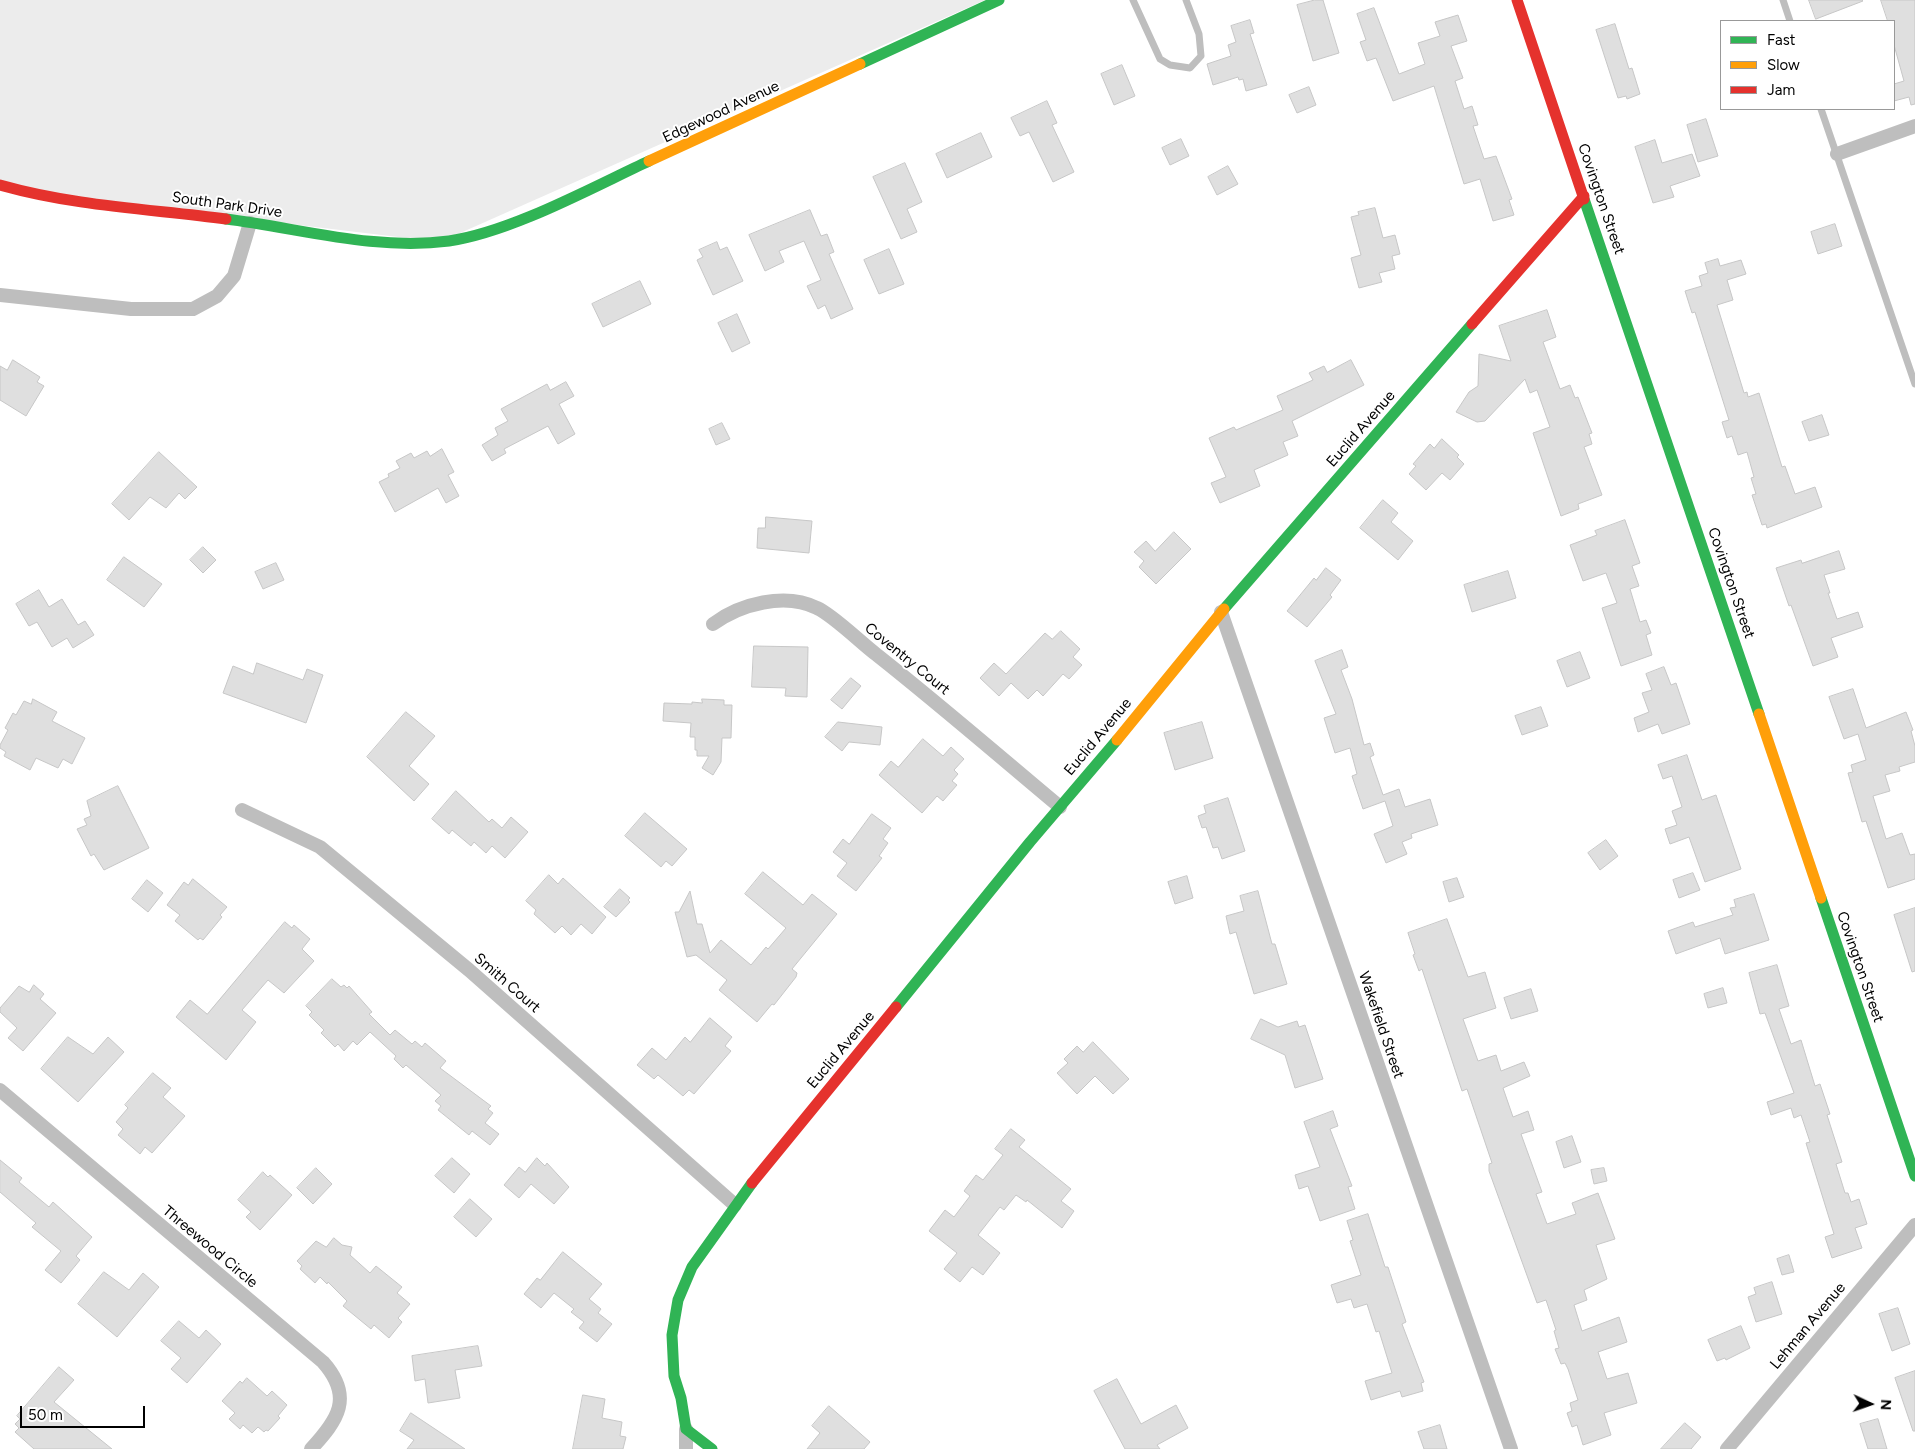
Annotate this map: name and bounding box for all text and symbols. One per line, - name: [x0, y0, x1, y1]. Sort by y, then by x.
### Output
- legend: [1720, 20, 1895, 110]
- text: Fast: [1767, 31, 1795, 49]
- text: Slow: [1767, 56, 1800, 74]
- street label: Edgewood Avenue: [660, 77, 782, 147]
- text: Jam: [1767, 81, 1795, 99]
- street label: Covington Street: [1574, 141, 1628, 257]
- street label: South Park Drive: [171, 188, 283, 222]
- street label: Euclid Avenue: [1323, 387, 1399, 471]
- street label: Covington Street: [1704, 525, 1758, 641]
- street label: Coventry Court: [861, 619, 953, 699]
- street label: Euclid Avenue: [1060, 695, 1136, 779]
- street label: Covington Street: [1833, 909, 1887, 1025]
- street label: Smith Court: [470, 949, 544, 1017]
- street label: Wakefield Street: [1354, 969, 1408, 1081]
- street label: Euclid Avenue: [803, 1008, 879, 1092]
- street label: Threewood Circle: [159, 1202, 261, 1292]
- street label: Lehman Avenue: [1767, 1279, 1849, 1373]
- north arrow: [1845, 1379, 1895, 1429]
- scale bar: [22, 1396, 148, 1428]
- text: N: [1877, 1399, 1894, 1411]
- text: 50 m: [28, 1406, 63, 1424]

